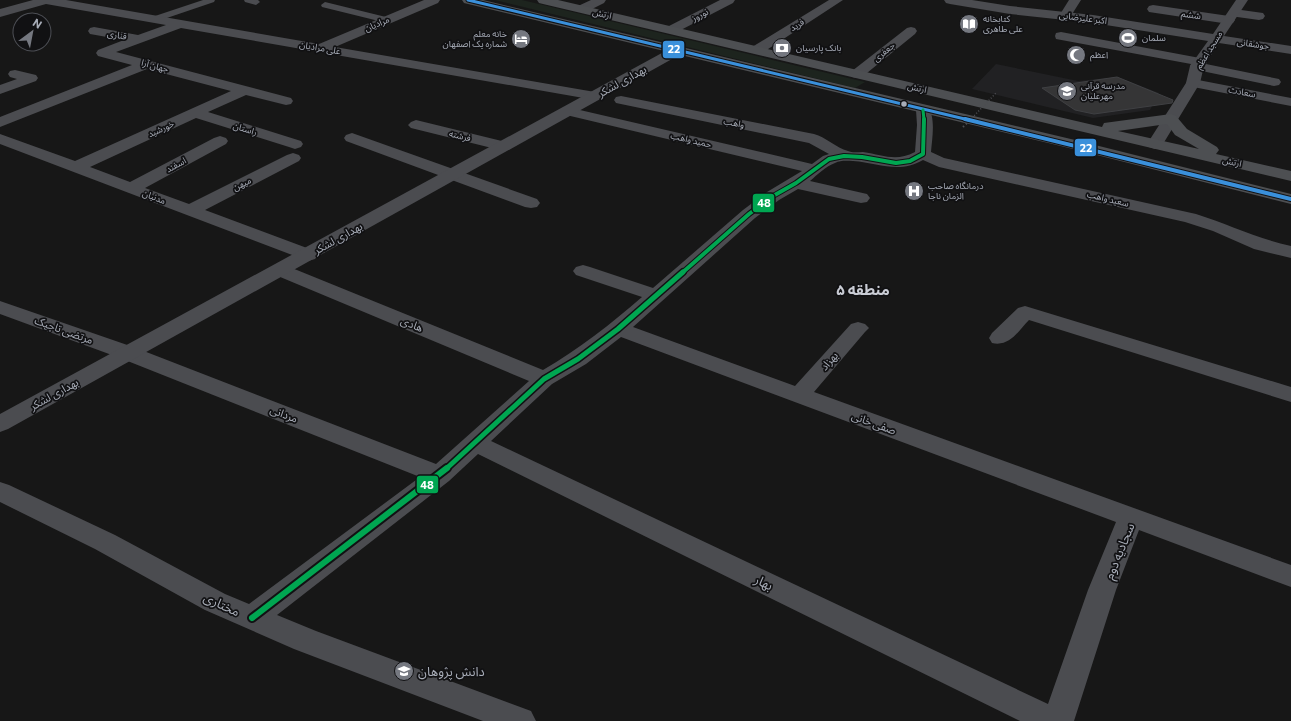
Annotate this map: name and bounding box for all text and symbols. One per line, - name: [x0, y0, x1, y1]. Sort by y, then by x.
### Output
- street label: ارتش: [591, 6, 613, 22]
- street label: نوروز: [689, 6, 710, 25]
- street label: ششم: [1180, 8, 1202, 23]
- street label: اکبر علیرضایی: [1058, 9, 1108, 27]
- north arrow: [12, 12, 52, 52]
- street label: مرادیان: [363, 13, 392, 35]
- library icon: کتابخانه علی طاهری: [958, 13, 980, 35]
- place label: کتابخانه علی طاهری: [983, 13, 1023, 35]
- text: N: [31, 15, 45, 31]
- street label: فرید: [788, 16, 806, 34]
- street label: قناری: [106, 27, 128, 43]
- sports icon: سلمان: [1117, 27, 1139, 49]
- place label: خانه معلم شماره یک اصفهان: [443, 28, 507, 50]
- hotel icon: خانه معلم شماره یک اصفهان: [510, 28, 532, 50]
- street label: مسجد اعظم: [1193, 28, 1226, 72]
- place label: سلمان: [1142, 32, 1166, 43]
- street label: جوشقانی: [1236, 36, 1270, 52]
- bank icon: بانک پارسیان: [771, 37, 793, 59]
- street label: علی مرادیان: [298, 38, 342, 58]
- line badge: 22: [662, 40, 685, 59]
- street label: جعفری: [871, 40, 897, 64]
- text: 22: [668, 42, 680, 55]
- place label: بانک پارسیان: [796, 42, 842, 54]
- mosque icon: اعظم: [1065, 44, 1087, 66]
- place label: اعظم: [1090, 49, 1108, 62]
- street label: جهان آرا: [140, 57, 170, 75]
- street label: بهداری لشکر: [594, 62, 649, 101]
- street label: ارتش: [906, 80, 928, 96]
- school or university icon: مدرسه قرآنی مهرعلیان: [1056, 80, 1078, 102]
- place label: مدرسه قرآنی مهرعلیان: [1081, 80, 1125, 102]
- street label: سعادت: [1227, 83, 1257, 100]
- unlabelled marker: [899, 99, 909, 109]
- street label: واهب: [723, 115, 746, 130]
- street label: خورشید: [146, 118, 176, 140]
- street label: راستان: [232, 120, 258, 138]
- street label: فرشته: [448, 128, 472, 144]
- street label: حمید واهب: [670, 129, 713, 150]
- line badge: 22: [1074, 138, 1097, 157]
- text: 22: [1080, 141, 1092, 154]
- street label: ارتش: [1221, 154, 1243, 170]
- street label: اسفند: [164, 155, 188, 174]
- street label: میهن: [231, 174, 253, 193]
- hospital icon: درمانگاه صاحب الزمان ناجا: [903, 180, 925, 202]
- place label: درمانگاه صاحب الزمان ناجا: [928, 180, 983, 202]
- street label: مدنیان: [141, 187, 168, 206]
- street label: سعید واهب: [1086, 188, 1130, 209]
- line badge: 48: [752, 193, 775, 213]
- text: 48: [757, 196, 771, 209]
- street label: بهداری لشکر: [310, 219, 365, 258]
- district label: منطقه ۵: [836, 280, 890, 298]
- street label: مرتضی تاجیک: [33, 313, 96, 347]
- street label: هادی: [399, 313, 425, 335]
- street label: بهزاد: [817, 349, 841, 373]
- street label: بهداری لشکر: [26, 375, 81, 414]
- street label: مردانی: [268, 402, 300, 426]
- street label: صفی خانی: [850, 408, 898, 438]
- line badge: 48: [416, 475, 439, 494]
- text: 48: [420, 478, 434, 491]
- street label: سجادیه دوم: [1100, 520, 1139, 582]
- street label: بهار: [751, 570, 776, 594]
- street label: مختاری: [201, 589, 243, 620]
- school or university icon: دانش پژوهان: [393, 660, 415, 682]
- place label: دانش پژوهان: [418, 663, 485, 681]

